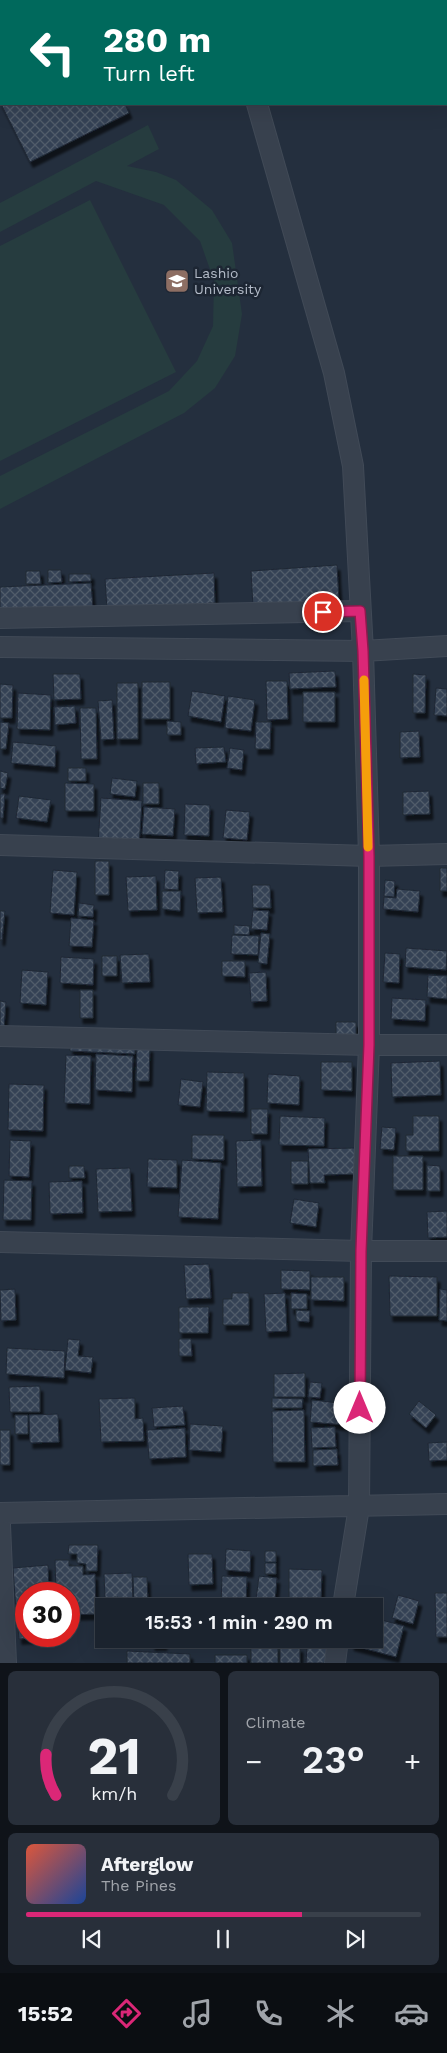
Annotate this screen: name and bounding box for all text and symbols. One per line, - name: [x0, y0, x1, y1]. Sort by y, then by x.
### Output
- text: 280 m: [103, 19, 211, 61]
- icon: left: [20, 20, 85, 85]
- text: Turn left: [103, 61, 195, 86]
- place label: Lashio University: [194, 265, 262, 297]
- school or university icon: Lashio University: [164, 268, 190, 294]
- pin: [302, 591, 344, 633]
- icon: arrive: [309, 598, 337, 626]
- position arrow: [333, 1381, 385, 1433]
- speed limit sign: 30: [15, 1582, 80, 1647]
- text: 15:53 · 1 min · 290 m: [145, 1611, 333, 1634]
- text: Climate: [246, 1713, 306, 1732]
- text: 21: [87, 1726, 140, 1787]
- text: 23°: [302, 1738, 365, 1782]
- text: −: [246, 1745, 262, 1778]
- text: +: [404, 1745, 421, 1778]
- text: km/h: [91, 1783, 137, 1804]
- text: Afterglow: [101, 1853, 193, 1876]
- text: The Pines: [101, 1876, 177, 1895]
- icon: previous: [78, 1925, 106, 1953]
- icon: pause: [209, 1925, 237, 1953]
- icon: next: [341, 1925, 369, 1953]
- icon: directions: [109, 1996, 144, 2031]
- icon: music: [180, 1996, 215, 2031]
- icon: phone: [251, 1996, 286, 2031]
- icon: climate: [323, 1996, 358, 2031]
- icon: car: [394, 1996, 429, 2031]
- text: 15:52: [18, 2001, 73, 2026]

